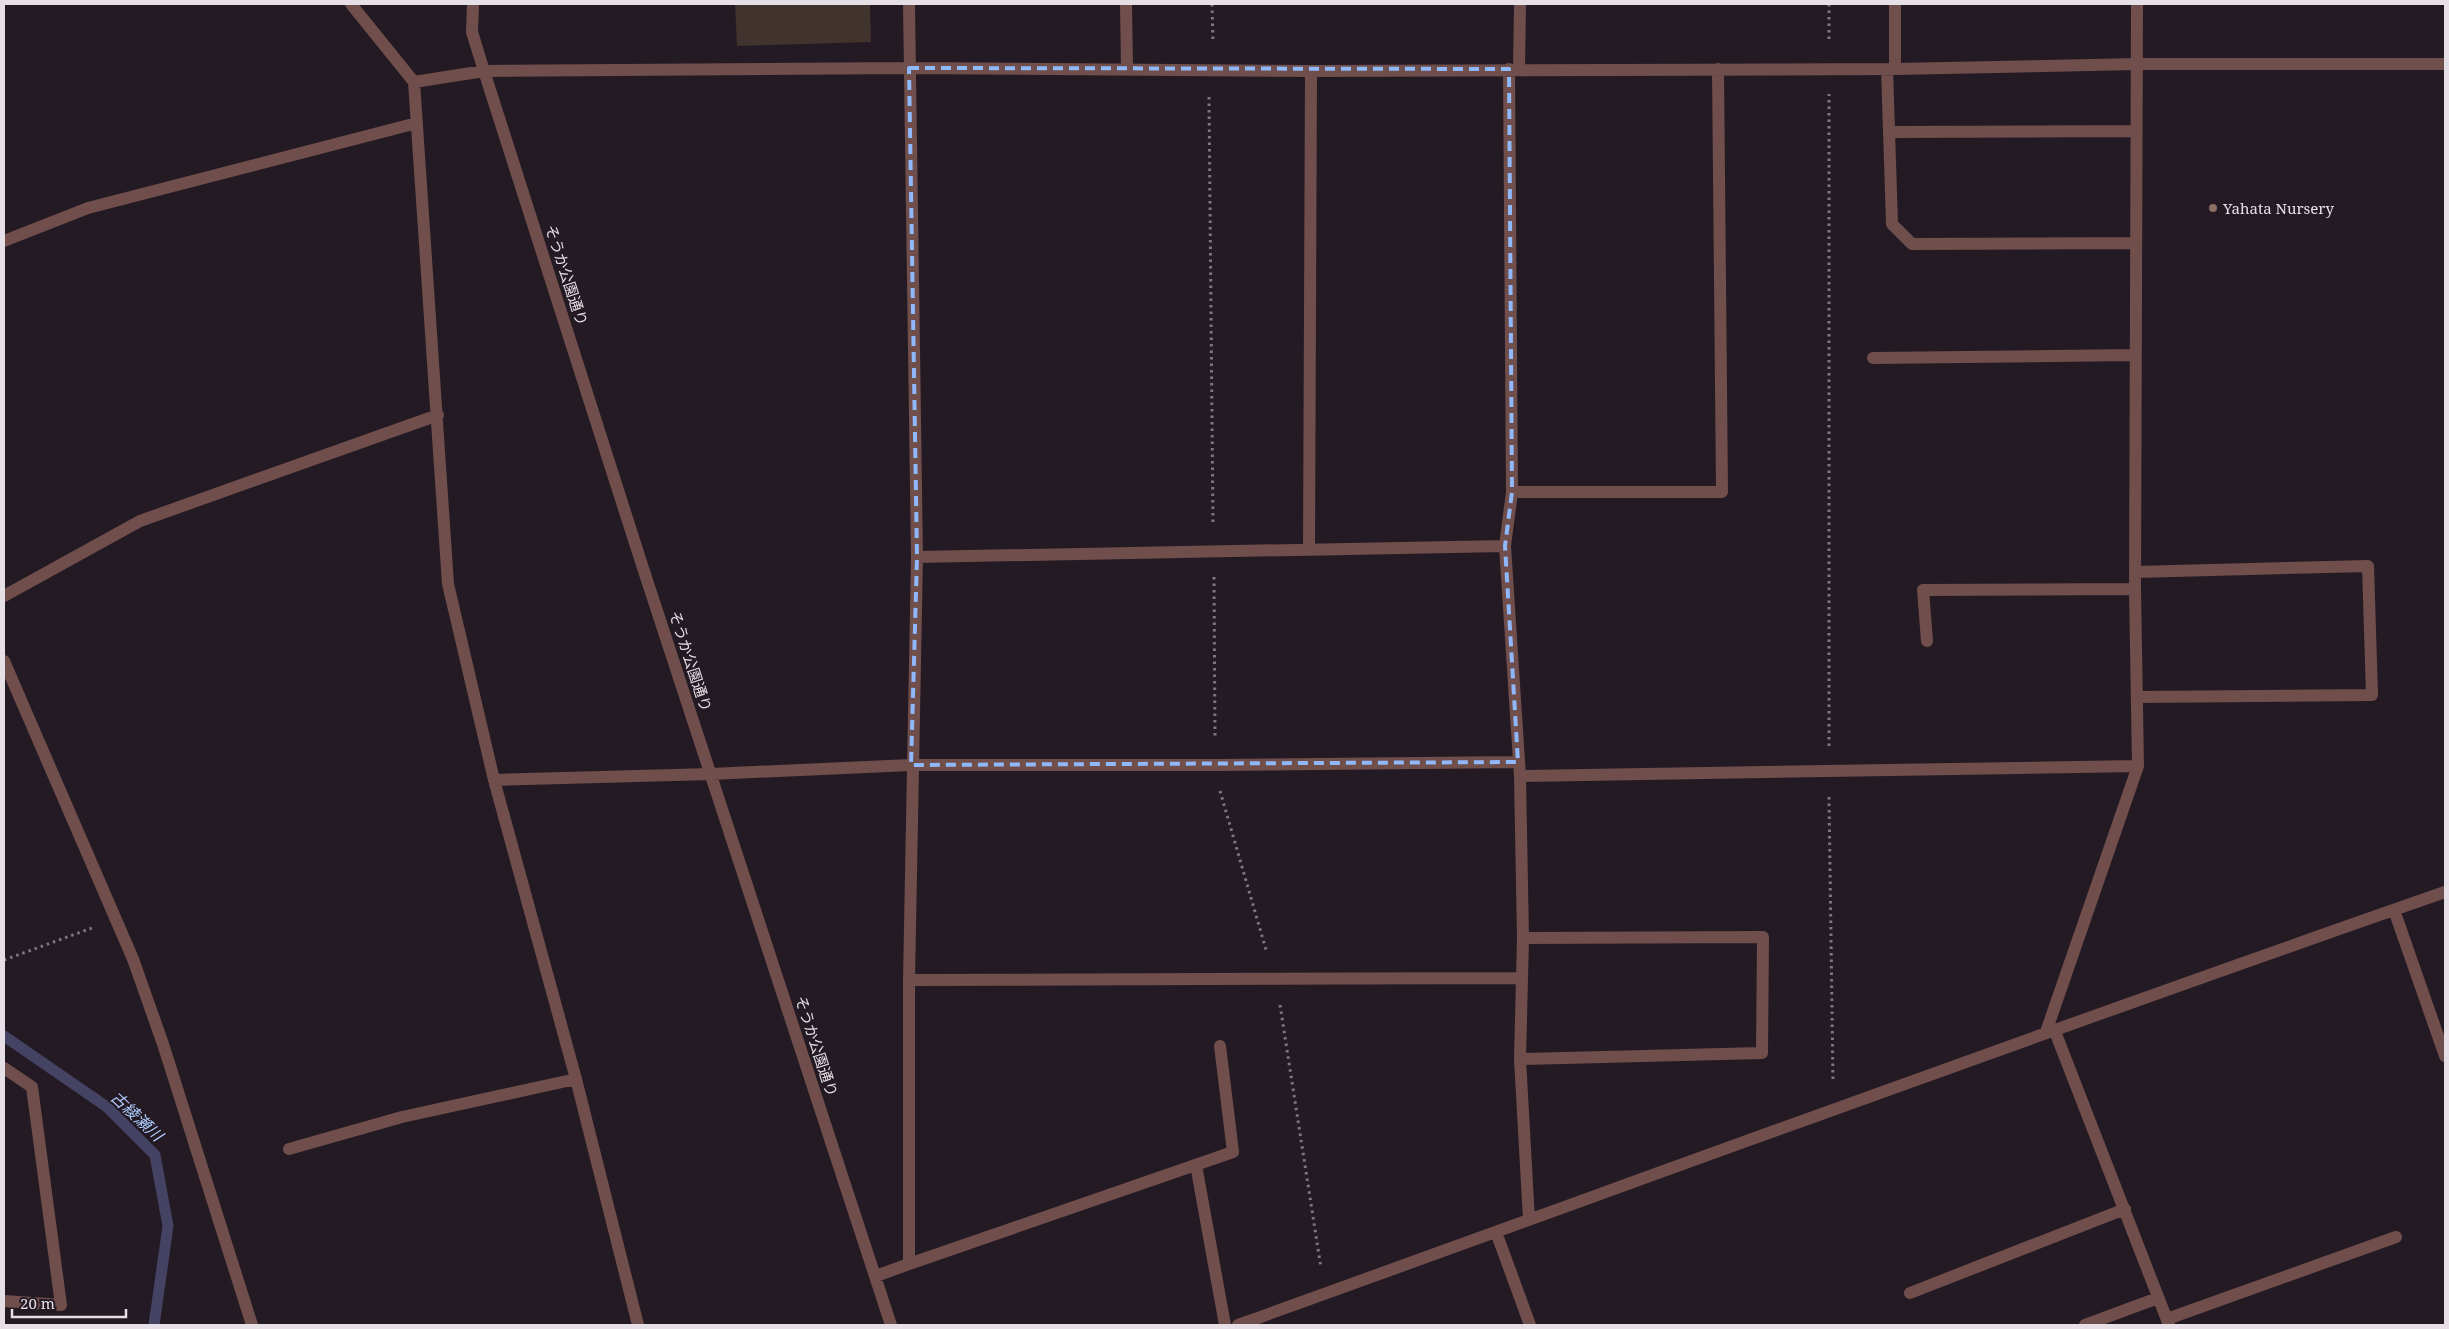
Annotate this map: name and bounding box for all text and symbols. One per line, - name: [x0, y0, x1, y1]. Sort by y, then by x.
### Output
- place label: Yahata Nursery: [2222, 198, 2334, 218]
- marker: Yahata Nursery: [2207, 202, 2219, 214]
- street label: そうか公園通り: [541, 222, 593, 328]
- street label: そうか公園通り: [665, 608, 717, 714]
- street label: そうか公園通り: [791, 993, 843, 1099]
- water label: 古綾瀬川: [106, 1086, 169, 1147]
- scale bar: [12, 1286, 126, 1318]
- text: 20 m: [20, 1293, 55, 1313]

